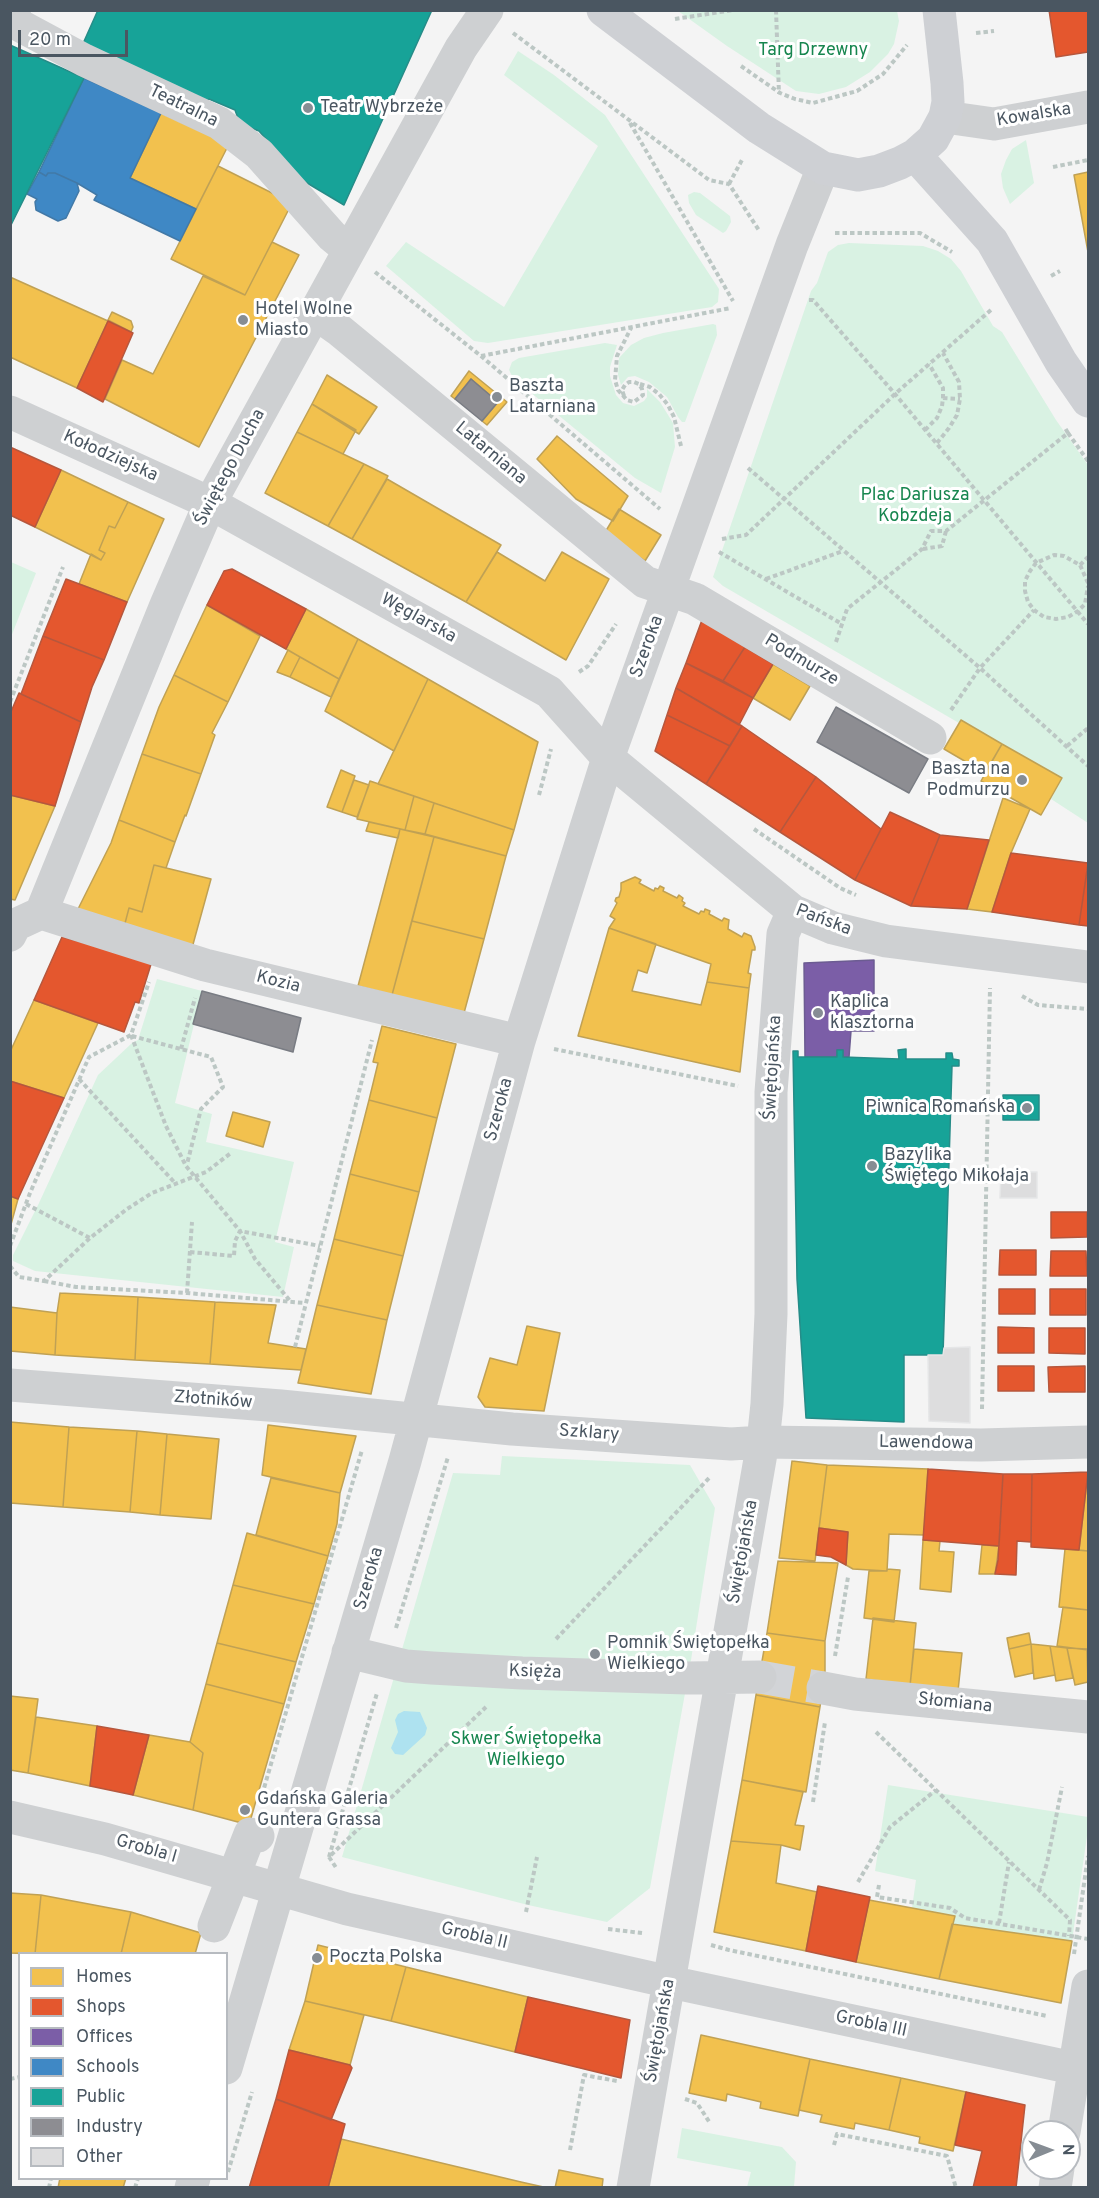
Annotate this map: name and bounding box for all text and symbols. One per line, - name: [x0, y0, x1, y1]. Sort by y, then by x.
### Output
- scale bar: [21, 18, 130, 56]
- text: 20 m: [29, 29, 71, 52]
- park label: Targ Drzewny: [758, 40, 868, 62]
- street label: Teatralna: [145, 81, 221, 133]
- place label: Teatr Wybrzeże: [320, 97, 443, 119]
- street label: Kowalska: [995, 99, 1073, 133]
- marker: Teatr Wybrzeże: [301, 101, 315, 115]
- place label: Hotel Wolne Miasto: [255, 299, 352, 342]
- marker: Hotel Wolne Miasto: [236, 313, 250, 327]
- place label: Baszta Latarniana: [509, 376, 596, 418]
- marker: Baszta Latarniana: [490, 390, 504, 404]
- street label: Świętego Ducha: [191, 406, 271, 530]
- street label: Latarniana: [450, 418, 530, 490]
- street label: Kołodziejska: [59, 426, 161, 488]
- park label: Plac Dariusza Kobzdeja: [860, 485, 970, 528]
- street label: Węglarska: [376, 589, 460, 649]
- street label: Szeroka: [627, 613, 669, 681]
- street label: Podmurze: [760, 630, 842, 692]
- place label: Baszta na Podmurzu: [927, 759, 1010, 802]
- marker: Baszta na Podmurzu: [1015, 773, 1029, 787]
- street label: Pańska: [792, 901, 854, 941]
- street label: Kozia: [254, 967, 302, 999]
- place label: Kaplica klasztorna: [830, 992, 914, 1034]
- marker: Kaplica klasztorna: [811, 1006, 825, 1020]
- street label: Świętojańska: [760, 1015, 788, 1121]
- street label: Szeroka: [481, 1076, 519, 1144]
- place label: Piwnica Romańska: [865, 1097, 1015, 1119]
- marker: Piwnica Romańska: [1020, 1101, 1034, 1115]
- place label: Bazylika Świętego Mikołaja: [884, 1145, 1029, 1188]
- marker: Bazylika Świętego Mikołaja: [865, 1159, 879, 1173]
- street label: Złotników: [173, 1387, 253, 1415]
- street label: Szklary: [558, 1421, 620, 1447]
- street label: Lawendowa: [879, 1432, 973, 1456]
- street label: Świętojańska: [724, 1498, 764, 1606]
- street label: Szeroka: [351, 1545, 389, 1613]
- place label: Pomnik Świętopełka Wielkiego: [607, 1633, 769, 1676]
- marker: Pomnik Świętopełka Wielkiego: [588, 1647, 602, 1661]
- street label: Księża: [508, 1661, 562, 1685]
- street label: Słomiana: [917, 1689, 993, 1719]
- park label: Skwer Świętopełka Wielkiego: [451, 1729, 601, 1772]
- place label: Gdańska Galeria Guntera Grassa: [257, 1789, 388, 1832]
- marker: Gdańska Galeria Guntera Grassa: [238, 1803, 252, 1817]
- street label: Grobla I: [113, 1831, 179, 1869]
- street label: Grobla II: [439, 1919, 509, 1955]
- place label: Poczta Polska: [329, 1947, 442, 1969]
- marker: Poczta Polska: [310, 1951, 324, 1965]
- legend: [18, 1952, 228, 2180]
- text: Homes: [76, 1966, 132, 1989]
- street label: Świętojańska: [641, 1977, 681, 2085]
- text: Shops: [76, 1996, 126, 2019]
- street label: Grobla III: [833, 2007, 909, 2043]
- text: Offices: [76, 2026, 133, 2049]
- text: Schools: [76, 2056, 139, 2079]
- text: Public: [76, 2086, 126, 2109]
- text: Industry: [76, 2116, 143, 2139]
- north arrow: [1021, 2120, 1081, 2180]
- text: N: [1057, 2144, 1077, 2156]
- text: Other: [76, 2146, 123, 2169]

